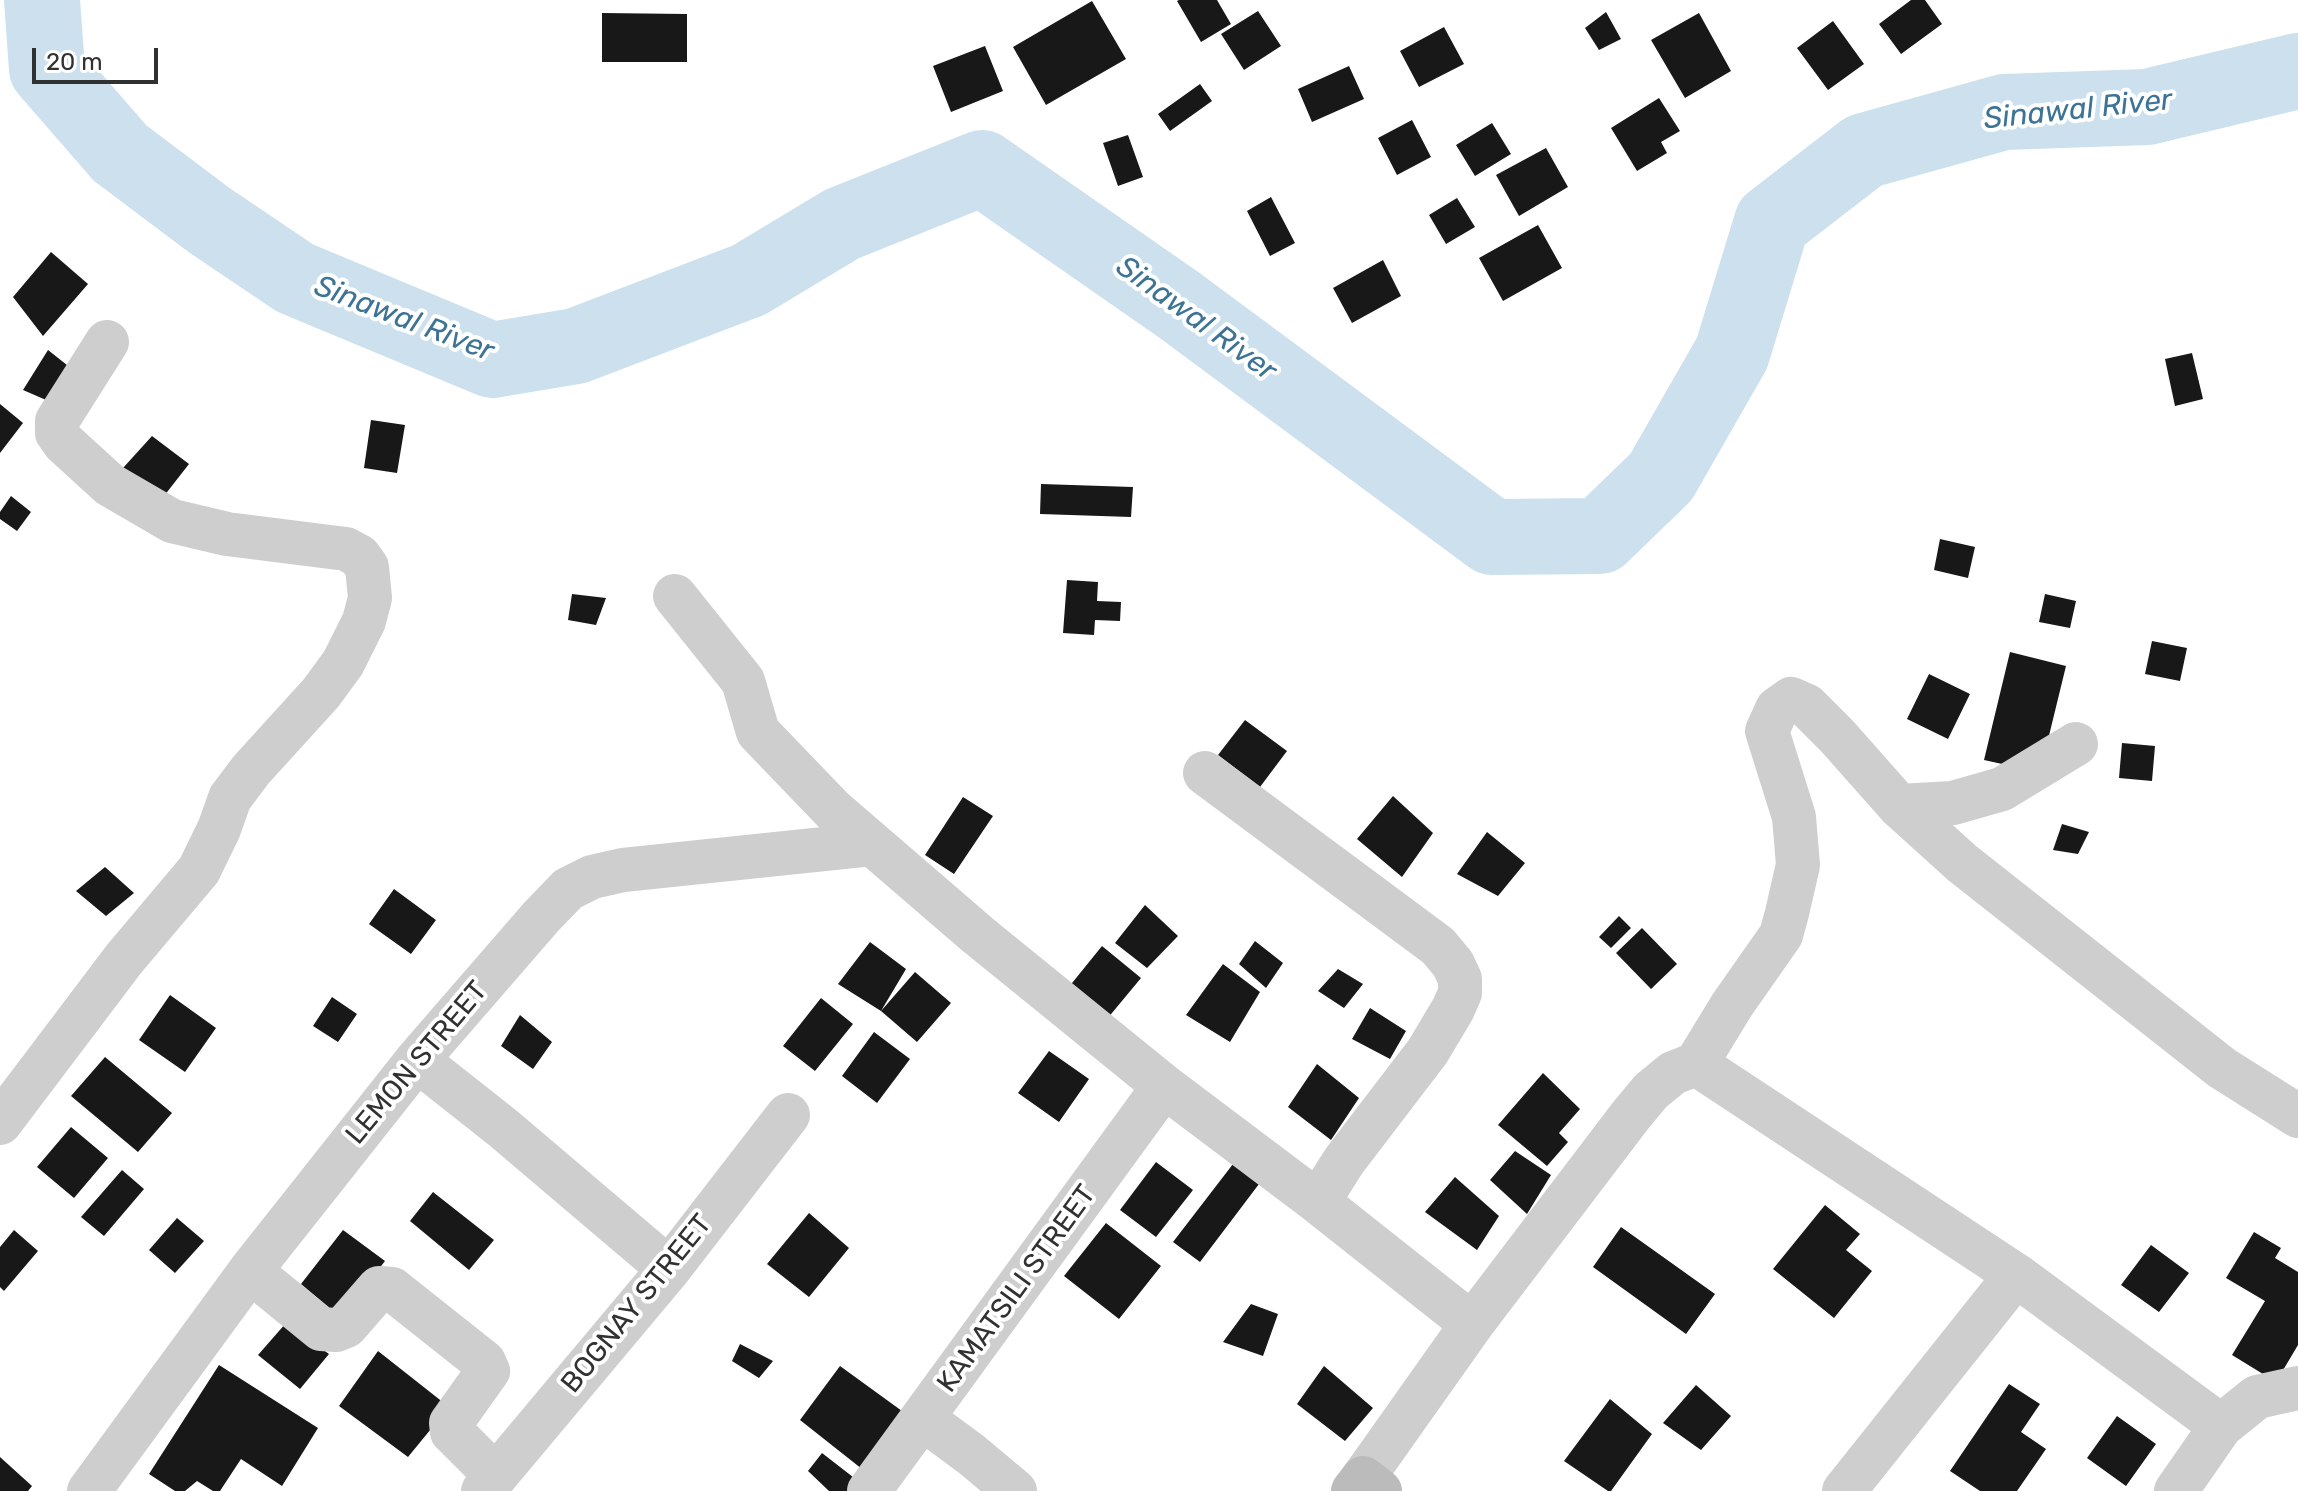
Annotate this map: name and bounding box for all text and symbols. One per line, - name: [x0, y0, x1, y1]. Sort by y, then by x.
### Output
- scale bar: [36, 32, 162, 82]
- text: 20 m: [46, 48, 103, 76]
- water label: Sinawal River: [1982, 82, 2174, 138]
- water label: Sinawal River: [1109, 249, 1283, 389]
- water label: Sinawal River: [309, 268, 499, 370]
- street label: LEMON STREET: [339, 975, 495, 1151]
- street label: KAMATSILI STREET: [931, 1179, 1103, 1399]
- street label: BOGNAY STREET: [555, 1208, 719, 1400]

